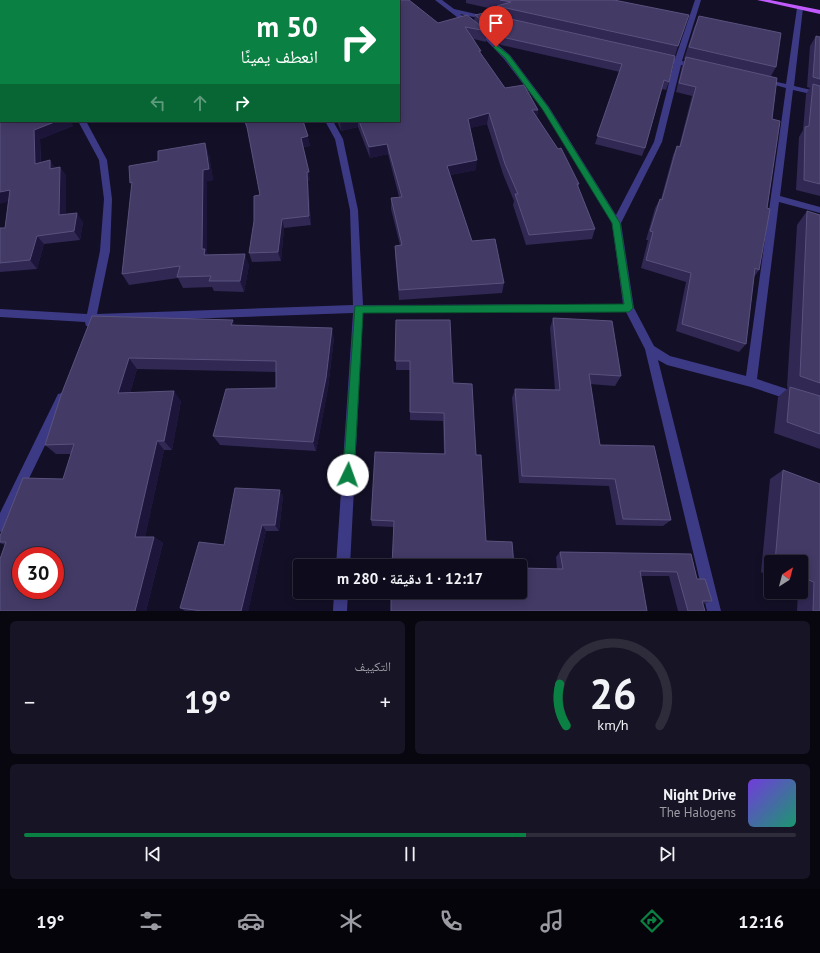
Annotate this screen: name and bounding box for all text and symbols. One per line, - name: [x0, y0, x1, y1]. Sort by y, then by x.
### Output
- pin: [479, 6, 513, 47]
- text: 50 m: [257, 8, 318, 45]
- icon: arrive: [485, 12, 507, 34]
- icon: right: [332, 16, 384, 68]
- text: انعطف يمينًا: [241, 45, 318, 68]
- icon: left: [147, 92, 169, 114]
- icon: ahead: [189, 92, 211, 114]
- icon: right: [231, 92, 253, 114]
- position arrow: [327, 454, 369, 496]
- speed limit sign: 30: [12, 547, 64, 599]
- north arrow: [764, 555, 808, 599]
- map controls: [764, 555, 808, 599]
- text: 12:17 · 1 دقيقة · 280 m: [337, 569, 483, 588]
- text: التكييف: [355, 658, 391, 675]
- text: 26: [589, 666, 636, 719]
- text: 19°: [184, 682, 231, 721]
- text: −: [24, 688, 35, 716]
- text: +: [380, 688, 391, 716]
- text: km/h: [597, 714, 628, 733]
- text: Night Drive: [663, 785, 736, 804]
- text: The Halogens: [659, 804, 736, 821]
- icon: previous: [142, 843, 164, 865]
- icon: pause: [399, 843, 421, 865]
- icon: next: [656, 843, 678, 865]
- icon: filters: [137, 907, 165, 935]
- icon: car: [237, 907, 265, 935]
- icon: climate: [337, 907, 365, 935]
- icon: phone: [437, 907, 465, 935]
- icon: music: [538, 907, 566, 935]
- icon: directions: [638, 907, 666, 935]
- text: 19°: [36, 910, 64, 933]
- text: 12:16: [738, 910, 784, 933]

